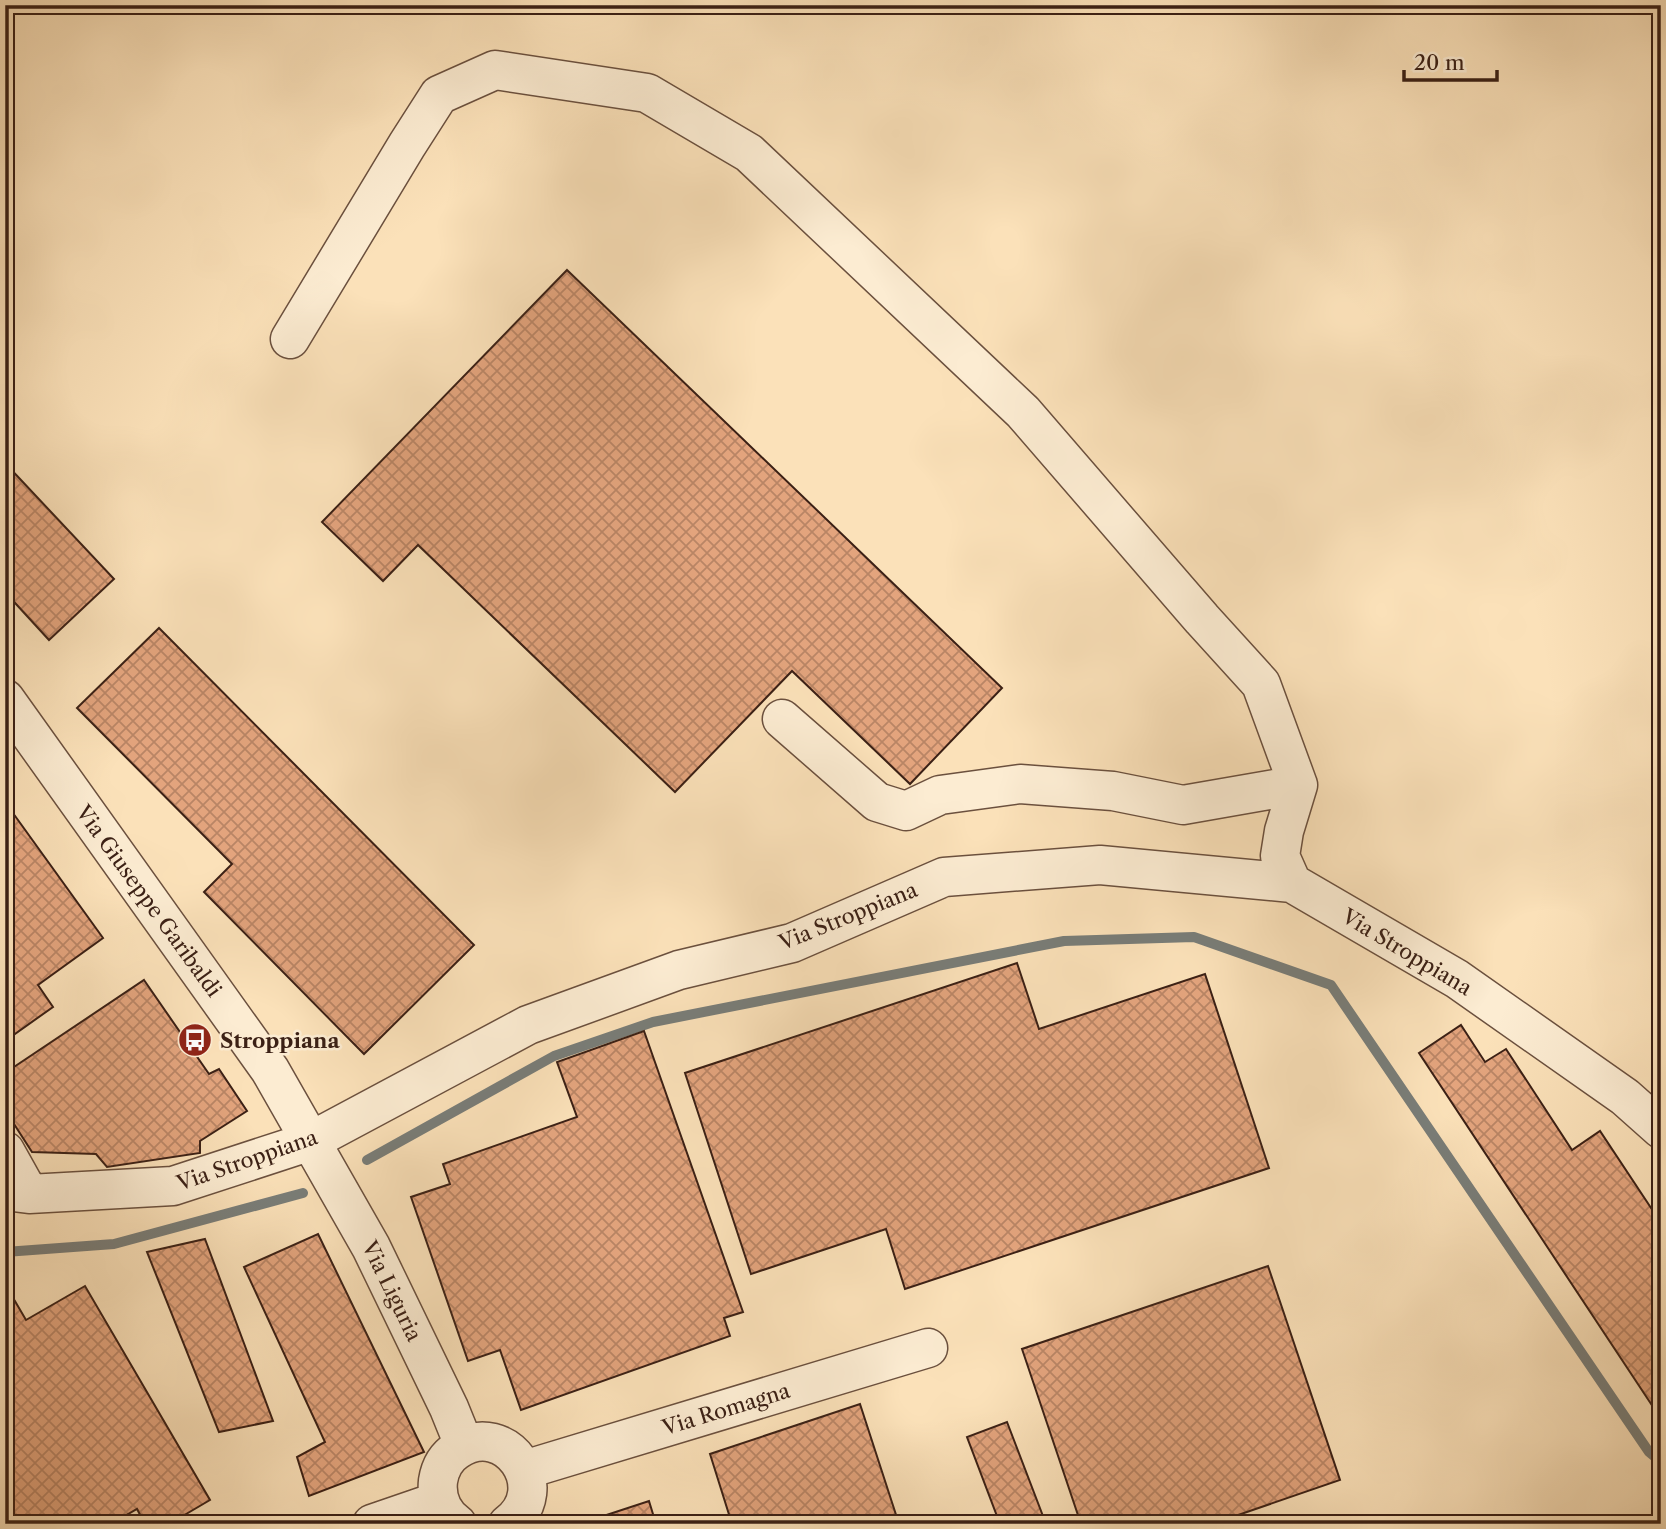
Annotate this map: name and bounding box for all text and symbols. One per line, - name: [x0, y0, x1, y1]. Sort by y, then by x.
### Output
- scale bar: [1404, 38, 1496, 82]
- text: 20 m: [1414, 50, 1465, 75]
- street label: Via Giuseppe Garibaldi: [70, 799, 227, 1002]
- street label: Via Stroppiana: [774, 877, 922, 955]
- street label: Via Stroppiana: [1337, 903, 1477, 1001]
- bus stop icon: Stroppiana: [176, 1021, 214, 1059]
- place label: Stroppiana: [220, 1028, 340, 1053]
- street label: Via Stroppiana: [172, 1124, 321, 1196]
- street label: Via Liguria: [357, 1236, 427, 1346]
- street label: Via Romagna: [658, 1377, 794, 1441]

